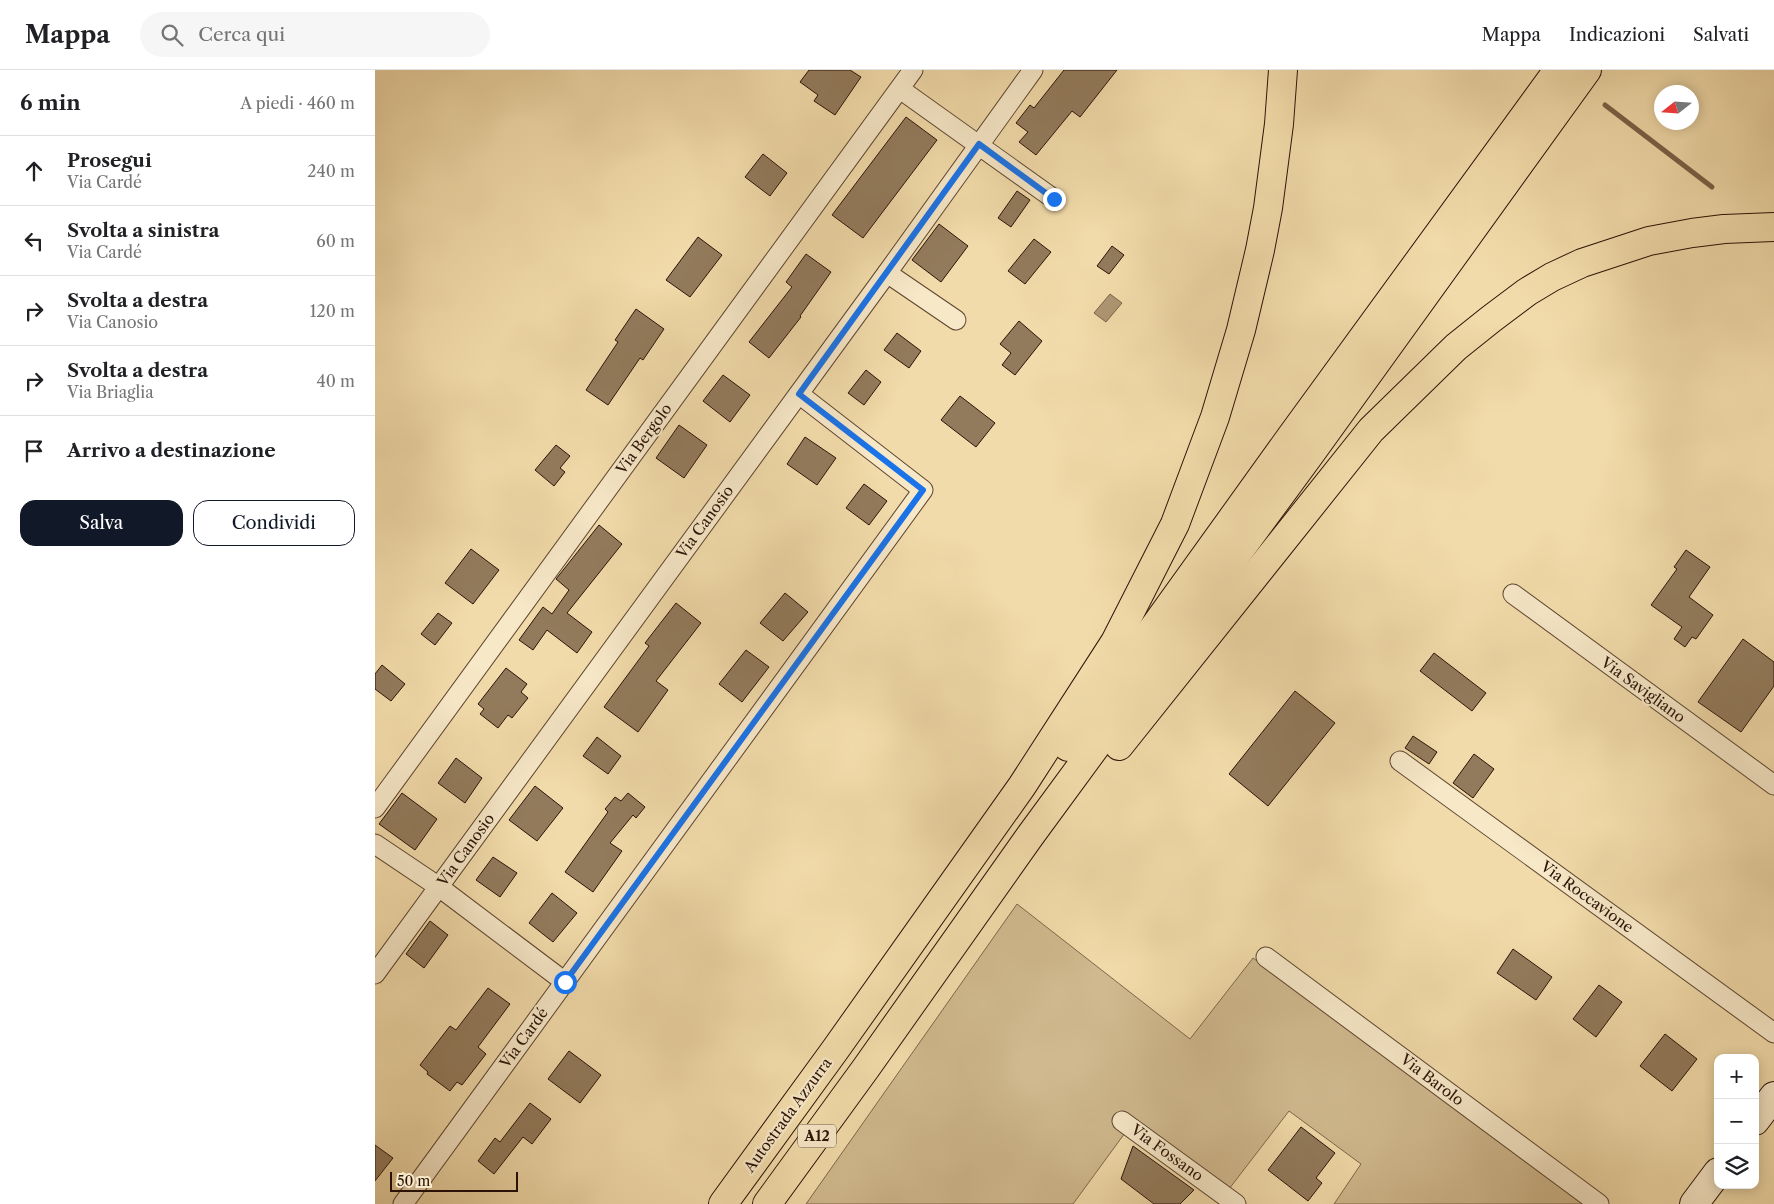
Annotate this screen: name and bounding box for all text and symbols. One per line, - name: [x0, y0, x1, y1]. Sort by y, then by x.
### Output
- search box: [140, 12, 490, 57]
- text: Mappa: [25, 20, 110, 49]
- icon: search: [158, 21, 186, 49]
- text: Cerca qui: [198, 23, 285, 46]
- text: Mappa: [1482, 24, 1541, 46]
- text: Indicazioni: [1569, 24, 1665, 46]
- text: Salvati: [1693, 24, 1749, 46]
- north arrow: [1654, 85, 1699, 130]
- text: 6 min: [20, 90, 81, 115]
- text: A piedi · 460 m: [240, 93, 355, 113]
- text: Prosegui: [67, 149, 152, 172]
- icon: ahead: [20, 157, 48, 185]
- text: 240 m: [307, 161, 355, 181]
- text: Via Cardé: [67, 172, 142, 192]
- route end: [1043, 188, 1066, 211]
- text: Svolta a sinistra: [67, 219, 220, 242]
- icon: left: [20, 227, 48, 255]
- text: 60 m: [316, 231, 355, 251]
- text: Via Cardé: [67, 242, 142, 262]
- text: Svolta a destra: [67, 289, 208, 312]
- icon: right: [20, 297, 48, 325]
- text: 120 m: [310, 301, 355, 321]
- text: Via Canosio: [67, 312, 158, 332]
- text: Svolta a destra: [67, 359, 208, 382]
- icon: right: [20, 367, 48, 395]
- text: 40 m: [316, 371, 355, 391]
- text: Via Briaglia: [67, 382, 154, 402]
- street label: Via Bergolo: [611, 400, 676, 479]
- icon: arrive: [20, 437, 48, 465]
- text: Arrivo a destinazione: [67, 439, 276, 462]
- street label: Via Canosio: [671, 482, 737, 563]
- button: Salva: [20, 500, 183, 546]
- button: Condividi: [193, 500, 355, 546]
- street label: Via Savigliano: [1597, 652, 1689, 727]
- street label: Via Canosio: [432, 810, 498, 891]
- street label: Via Roccavione: [1536, 856, 1637, 937]
- route start: [554, 971, 577, 994]
- street label: Via Cardé: [495, 1004, 552, 1073]
- street label: Via Barolo: [1396, 1049, 1468, 1110]
- street label: Autostrada Azzurra: [739, 1054, 836, 1177]
- map controls: [1714, 1054, 1759, 1189]
- button: +: [1714, 1054, 1759, 1099]
- button: −: [1714, 1099, 1759, 1144]
- street label: Via Fossano: [1127, 1119, 1207, 1185]
- road number: A12: [798, 1124, 836, 1148]
- button: layers: [1714, 1144, 1759, 1189]
- scale bar: [390, 1169, 517, 1192]
- text: 50 m: [397, 1172, 430, 1190]

